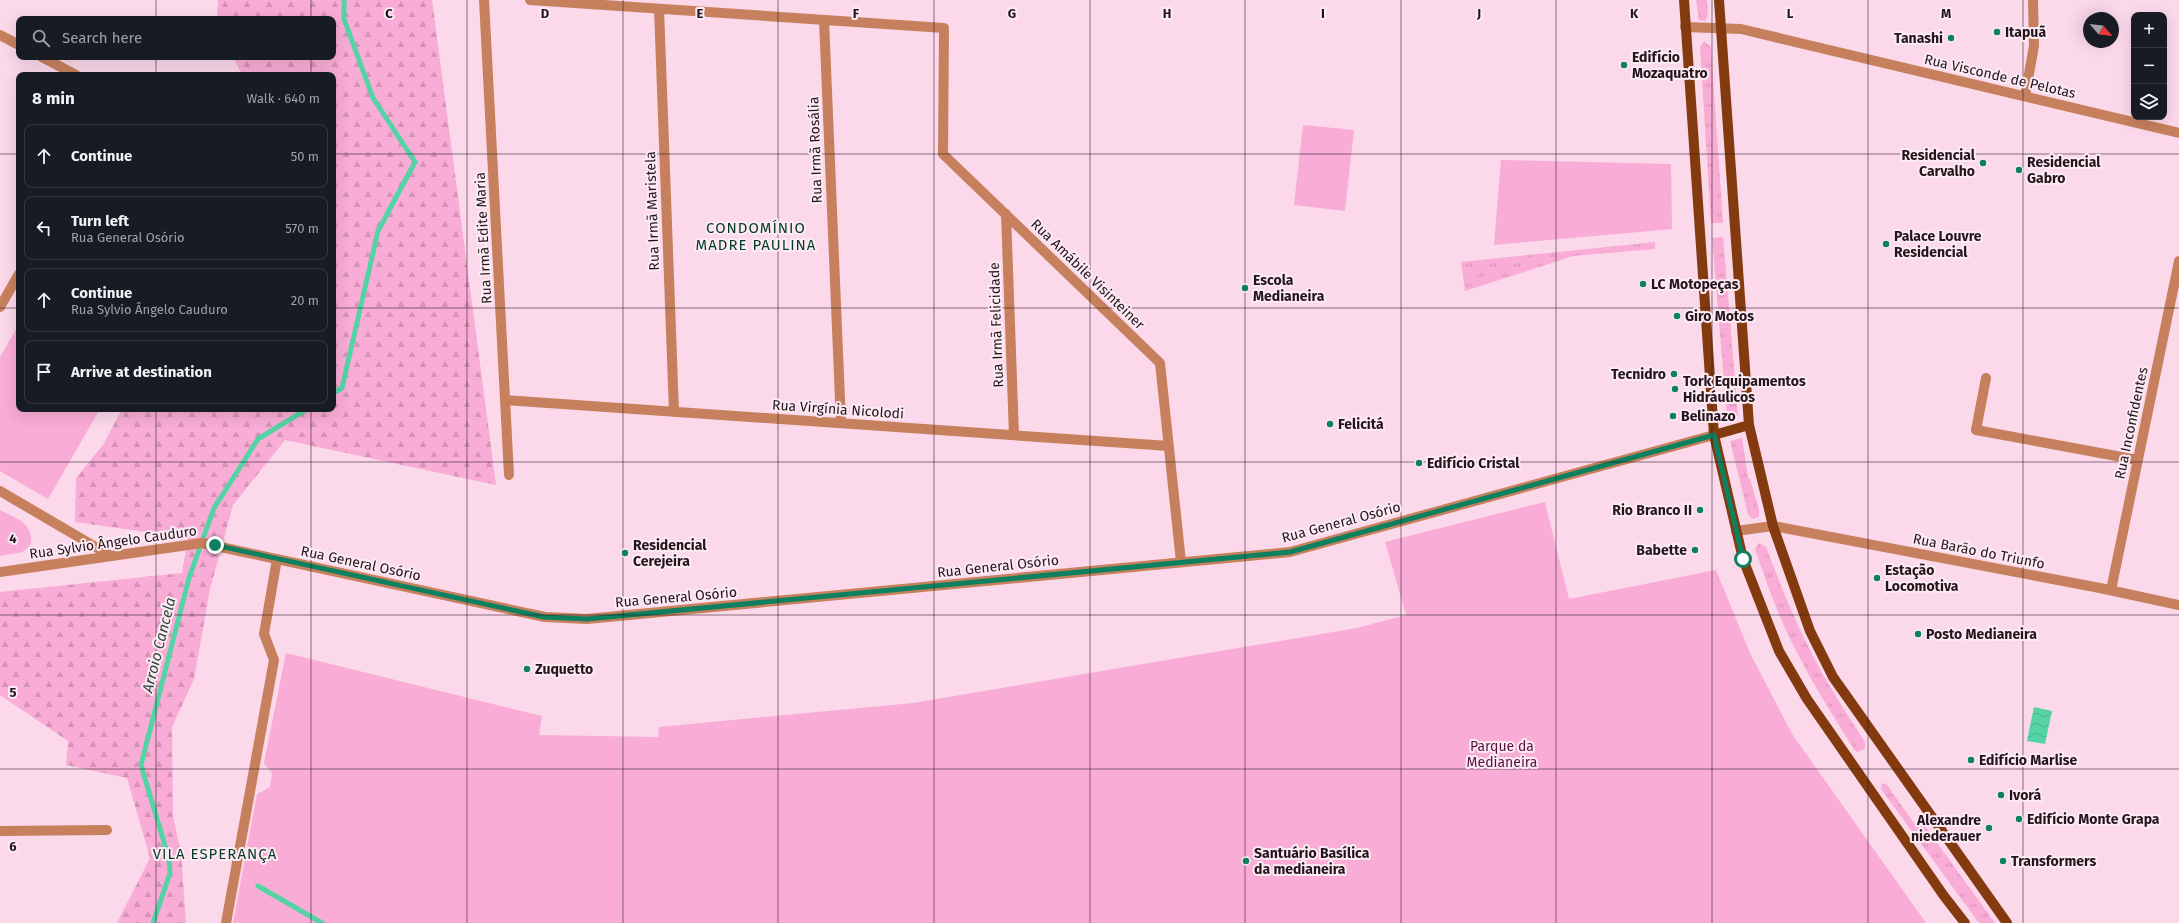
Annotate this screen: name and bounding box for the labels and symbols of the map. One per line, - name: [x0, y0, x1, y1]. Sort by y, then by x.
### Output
- text: C: [385, 6, 393, 21]
- text: D: [541, 6, 550, 21]
- text: E: [697, 6, 704, 21]
- text: F: [853, 6, 860, 21]
- text: G: [1008, 6, 1016, 21]
- text: H: [1163, 6, 1171, 21]
- text: I: [1321, 6, 1325, 21]
- text: J: [1476, 6, 1481, 21]
- text: K: [1630, 6, 1639, 21]
- text: L: [1787, 6, 1794, 21]
- text: M: [1941, 6, 1951, 21]
- north arrow: [2083, 12, 2119, 48]
- place label: Itapuã: [2005, 24, 2046, 41]
- marker: Itapuã: [1992, 27, 2002, 37]
- place label: Tanashi: [1894, 30, 1943, 47]
- marker: Tanashi: [1946, 33, 1956, 43]
- place label: Edifício Mozaquatro: [1632, 49, 1708, 82]
- street label: Rua Visconde de Pelotas: [1922, 51, 2078, 102]
- marker: Edifício Mozaquatro: [1619, 60, 1629, 70]
- street label: Rua Irmã Rosália: [805, 96, 826, 204]
- place label: Residencial Carvalho: [1902, 147, 1976, 180]
- street label: Rua Irmã Maristela: [642, 151, 663, 271]
- place label: Residencial Gabro: [2027, 154, 2101, 187]
- marker: Residencial Carvalho: [1978, 158, 1988, 168]
- marker: Residencial Gabro: [2014, 165, 2024, 175]
- street label: Rua Irmã Edite Maria: [472, 172, 495, 304]
- street label: Rua Amábile Visinteiner: [1027, 216, 1148, 333]
- district label: CONDOMÍNIO MADRE PAULINA: [696, 219, 816, 254]
- place label: Palace Louvre Residencial: [1894, 228, 1982, 261]
- marker: Palace Louvre Residencial: [1881, 239, 1891, 249]
- street label: Rua Irmã Felicidade: [986, 262, 1007, 388]
- place label: Escola Medianeira: [1253, 272, 1325, 305]
- place label: LC Motopeças: [1651, 276, 1739, 294]
- marker: LC Motopeças: [1638, 279, 1648, 289]
- marker: Escola Medianeira: [1240, 283, 1250, 293]
- place label: Giro Motos: [1685, 308, 1754, 325]
- marker: Giro Motos: [1672, 311, 1682, 321]
- street label: Rua Inconfidentes: [2111, 365, 2152, 481]
- place label: Tecnidro: [1611, 366, 1666, 383]
- marker: Tecnidro: [1669, 369, 1679, 379]
- place label: Tork Equipamentos Hidráulicos: [1683, 373, 1806, 406]
- marker: Tork Equipamentos Hidráulicos: [1670, 384, 1680, 394]
- street label: Rua Virgínia Nicolodi: [771, 396, 904, 423]
- place label: Belinazo: [1681, 408, 1736, 425]
- marker: Belinazo: [1668, 411, 1678, 421]
- place label: Felicitá: [1338, 416, 1384, 433]
- marker: Felicitá: [1325, 419, 1335, 429]
- place label: Edifício Cristal: [1427, 455, 1520, 472]
- marker: Edifício Cristal: [1414, 458, 1424, 468]
- street label: Rua General Osório: [1280, 498, 1402, 547]
- place label: Rio Branco II: [1612, 502, 1692, 519]
- marker: Rio Branco II: [1695, 505, 1705, 515]
- street label: Rua Sylvio Ângelo Cauduro: [28, 521, 198, 563]
- street label: Rua Barão do Triunfo: [1912, 530, 2046, 573]
- text: 4: [9, 531, 17, 546]
- route end: [206, 536, 224, 554]
- place label: Residencial Cerejeira: [633, 537, 707, 570]
- street label: Rua General Osório: [299, 542, 423, 585]
- place label: Babette: [1636, 542, 1687, 559]
- marker: Babette: [1690, 545, 1700, 555]
- marker: Residencial Cerejeira: [620, 548, 630, 558]
- route start: [1734, 550, 1752, 568]
- street label: Rua General Osório: [936, 552, 1060, 581]
- place label: Estação Locomotiva: [1885, 562, 1959, 595]
- marker: Estação Locomotiva: [1872, 573, 1882, 583]
- street label: Rua General Osório: [614, 584, 738, 611]
- water label: Arroio Cancela: [138, 596, 180, 695]
- place label: Posto Medianeira: [1926, 626, 2037, 643]
- marker: Posto Medianeira: [1913, 629, 1923, 639]
- place label: Zuquetto: [535, 661, 593, 678]
- marker: Zuquetto: [522, 664, 532, 674]
- text: 5: [10, 685, 17, 700]
- park label: Parque da Medianeira: [1467, 738, 1537, 771]
- place label: Edifício Marlise: [1979, 752, 2078, 769]
- marker: Edifício Marlise: [1966, 755, 1976, 765]
- place label: Ivorá: [2009, 787, 2041, 804]
- marker: Ivorá: [1996, 790, 2006, 800]
- place label: Edifício Monte Grapa: [2027, 811, 2160, 828]
- place label: Alexandre niederauer: [1911, 812, 1981, 845]
- marker: Edifício Monte Grapa: [2014, 814, 2024, 824]
- marker: Alexandre niederauer: [1984, 823, 1994, 833]
- text: 6: [9, 839, 17, 854]
- district label: VILA ESPERANÇA: [153, 845, 277, 863]
- place label: Santuário Basílica da medianeira: [1254, 845, 1370, 878]
- place label: Transformers: [2011, 853, 2096, 870]
- marker: Santuário Basílica da medianeira: [1241, 856, 1251, 866]
- marker: Transformers: [1998, 856, 2008, 866]

